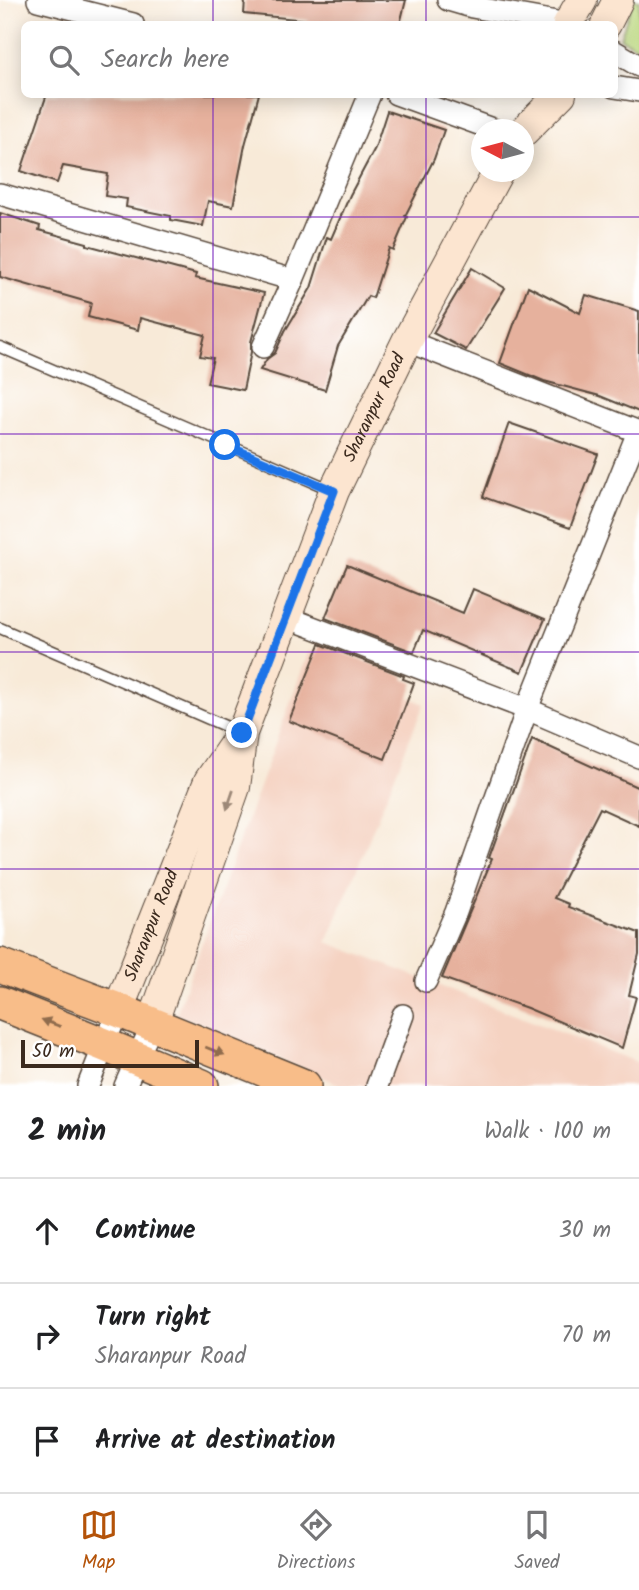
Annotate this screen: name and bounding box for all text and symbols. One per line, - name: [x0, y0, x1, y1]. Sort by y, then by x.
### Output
- search box: [21, 21, 618, 98]
- text: Search here: [101, 39, 229, 81]
- icon: search: [45, 41, 83, 79]
- north arrow: [471, 119, 534, 182]
- street label: Sharanpur Road: [336, 347, 414, 467]
- route start: [209, 429, 240, 460]
- route end: [226, 717, 257, 748]
- one-way arrow: [224, 790, 235, 811]
- street label: Sharanpur Road: [116, 864, 187, 986]
- one-way arrow: [40, 1018, 61, 1029]
- scale bar: [21, 1037, 200, 1069]
- text: 50 m: [32, 1037, 74, 1067]
- one-way arrow: [205, 1045, 226, 1056]
- text: 2 min: [28, 1108, 106, 1156]
- text: Walk · 100 m: [484, 1114, 611, 1150]
- text: Continue: [95, 1210, 196, 1252]
- icon: ahead: [28, 1212, 66, 1250]
- text: 30 m: [559, 1213, 611, 1249]
- text: Turn right: [95, 1297, 211, 1339]
- icon: right: [28, 1317, 66, 1355]
- text: 70 m: [561, 1318, 611, 1354]
- text: Sharanpur Road: [95, 1339, 246, 1375]
- text: Arrive at destination: [95, 1420, 335, 1462]
- icon: arrive: [28, 1422, 66, 1460]
- tab: Map: [80, 1506, 118, 1578]
- tab: Directions: [277, 1506, 355, 1578]
- tab: Saved: [514, 1506, 559, 1578]

